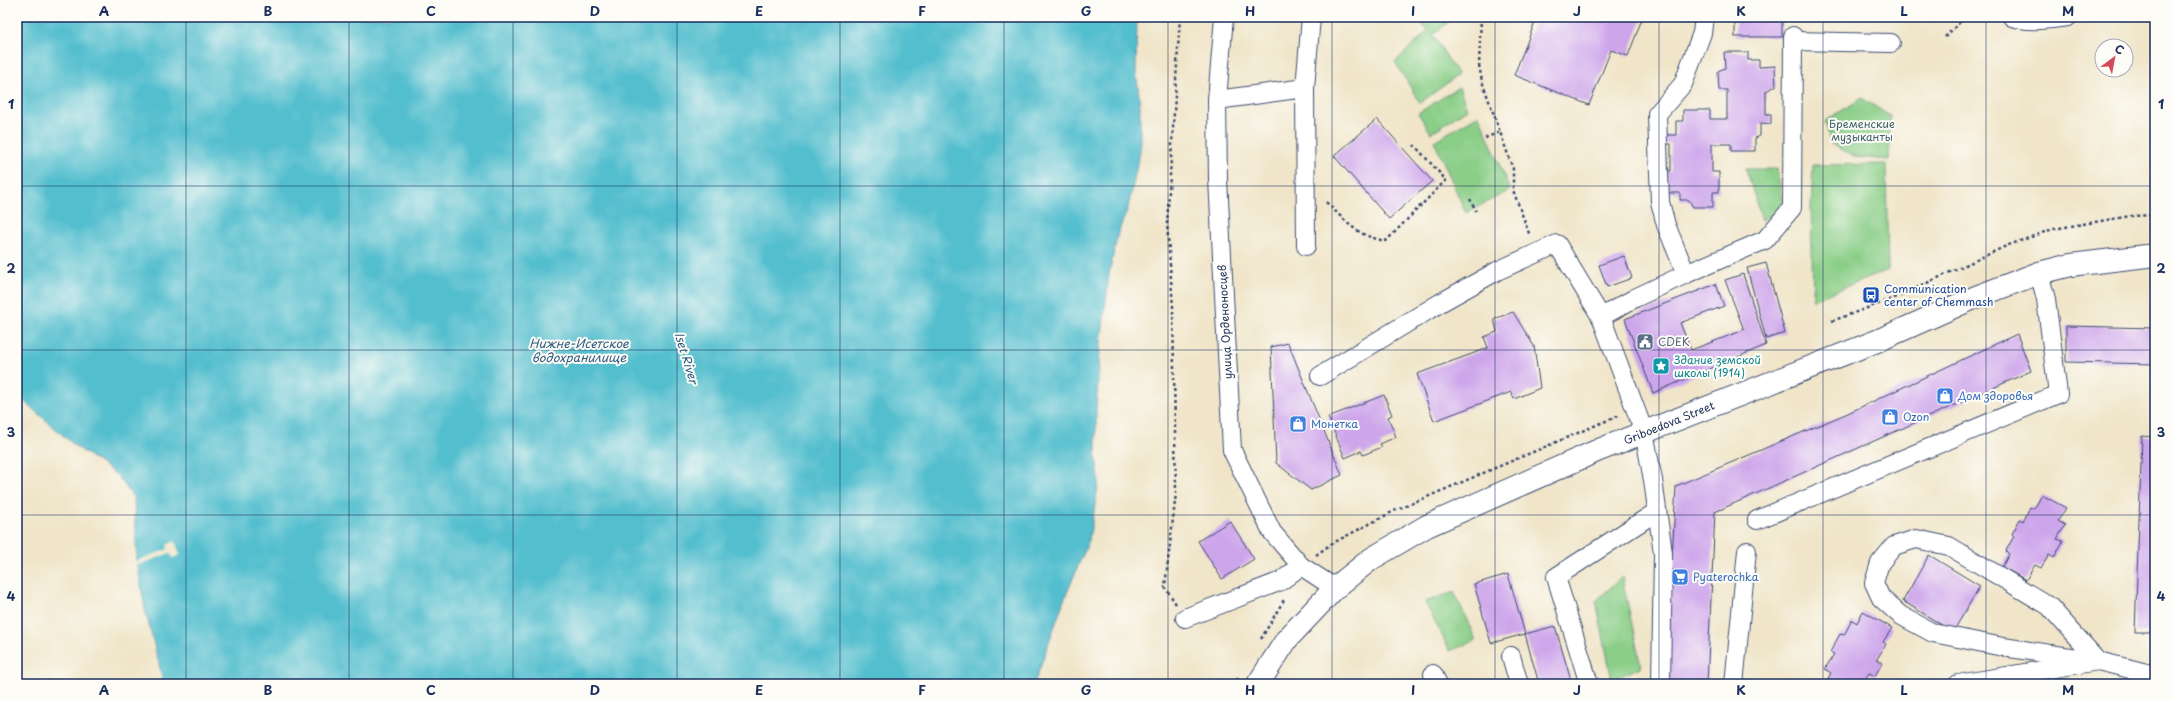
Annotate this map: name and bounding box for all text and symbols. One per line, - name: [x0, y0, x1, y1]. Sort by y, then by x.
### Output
- text: A: [99, 1, 109, 20]
- text: B: [264, 1, 273, 20]
- text: C: [426, 1, 436, 20]
- text: D: [590, 1, 600, 20]
- text: E: [755, 1, 763, 20]
- text: F: [918, 1, 926, 20]
- text: G: [1081, 1, 1091, 20]
- text: H: [1245, 1, 1255, 20]
- text: I: [1411, 1, 1415, 20]
- text: J: [1573, 1, 1581, 20]
- text: K: [1736, 1, 1746, 20]
- text: L: [1900, 1, 1908, 20]
- text: M: [2062, 1, 2074, 20]
- north arrow: [2094, 38, 2134, 78]
- text: С: [2112, 40, 2128, 58]
- text: 1: [8, 94, 14, 113]
- text: 1: [2158, 94, 2164, 113]
- park label: Бременские музыканты: [1829, 115, 1895, 145]
- text: 2: [6, 258, 16, 277]
- text: 2: [2156, 258, 2166, 277]
- street label: улица Орденоносцев: [1213, 264, 1236, 380]
- place label: Communication center of Chemmash: [1884, 280, 1993, 310]
- bus stop icon: Communication center of Chemmash: [1861, 285, 1881, 305]
- water label: Iset River: [671, 330, 704, 387]
- public building icon: CDEK: [1635, 332, 1655, 352]
- place label: CDEK: [1658, 333, 1690, 350]
- water label: Нижне-Исетское водохранилище: [529, 334, 629, 366]
- place label: Здание земской школы (1914): [1674, 351, 1761, 381]
- place icon: Здание земской школы (1914): [1651, 356, 1671, 376]
- shop icon: Дом здоровья: [1935, 386, 1955, 406]
- place label: Дом здоровья: [1957, 387, 2033, 404]
- street label: Griboedova Street: [1621, 396, 1717, 449]
- shop icon: Ozon: [1880, 407, 1900, 427]
- place label: Ozon: [1903, 408, 1929, 425]
- shop icon: Монетка: [1288, 414, 1308, 434]
- place label: Монетка: [1311, 415, 1358, 432]
- text: 3: [7, 422, 16, 441]
- text: 3: [2157, 422, 2166, 441]
- supermarket icon: Pyaterochka: [1670, 567, 1690, 587]
- place label: Pyaterochka: [1693, 568, 1759, 585]
- text: 4: [7, 586, 16, 605]
- text: 4: [2157, 586, 2166, 605]
- text: A: [99, 680, 109, 699]
- text: B: [264, 680, 273, 699]
- text: C: [426, 680, 436, 699]
- text: D: [590, 680, 600, 699]
- text: E: [755, 680, 763, 699]
- text: F: [918, 680, 926, 699]
- text: G: [1081, 680, 1091, 699]
- text: H: [1245, 680, 1255, 699]
- text: I: [1411, 680, 1415, 699]
- text: J: [1573, 680, 1581, 699]
- text: K: [1736, 680, 1746, 699]
- text: L: [1900, 680, 1908, 699]
- text: M: [2062, 680, 2074, 699]

